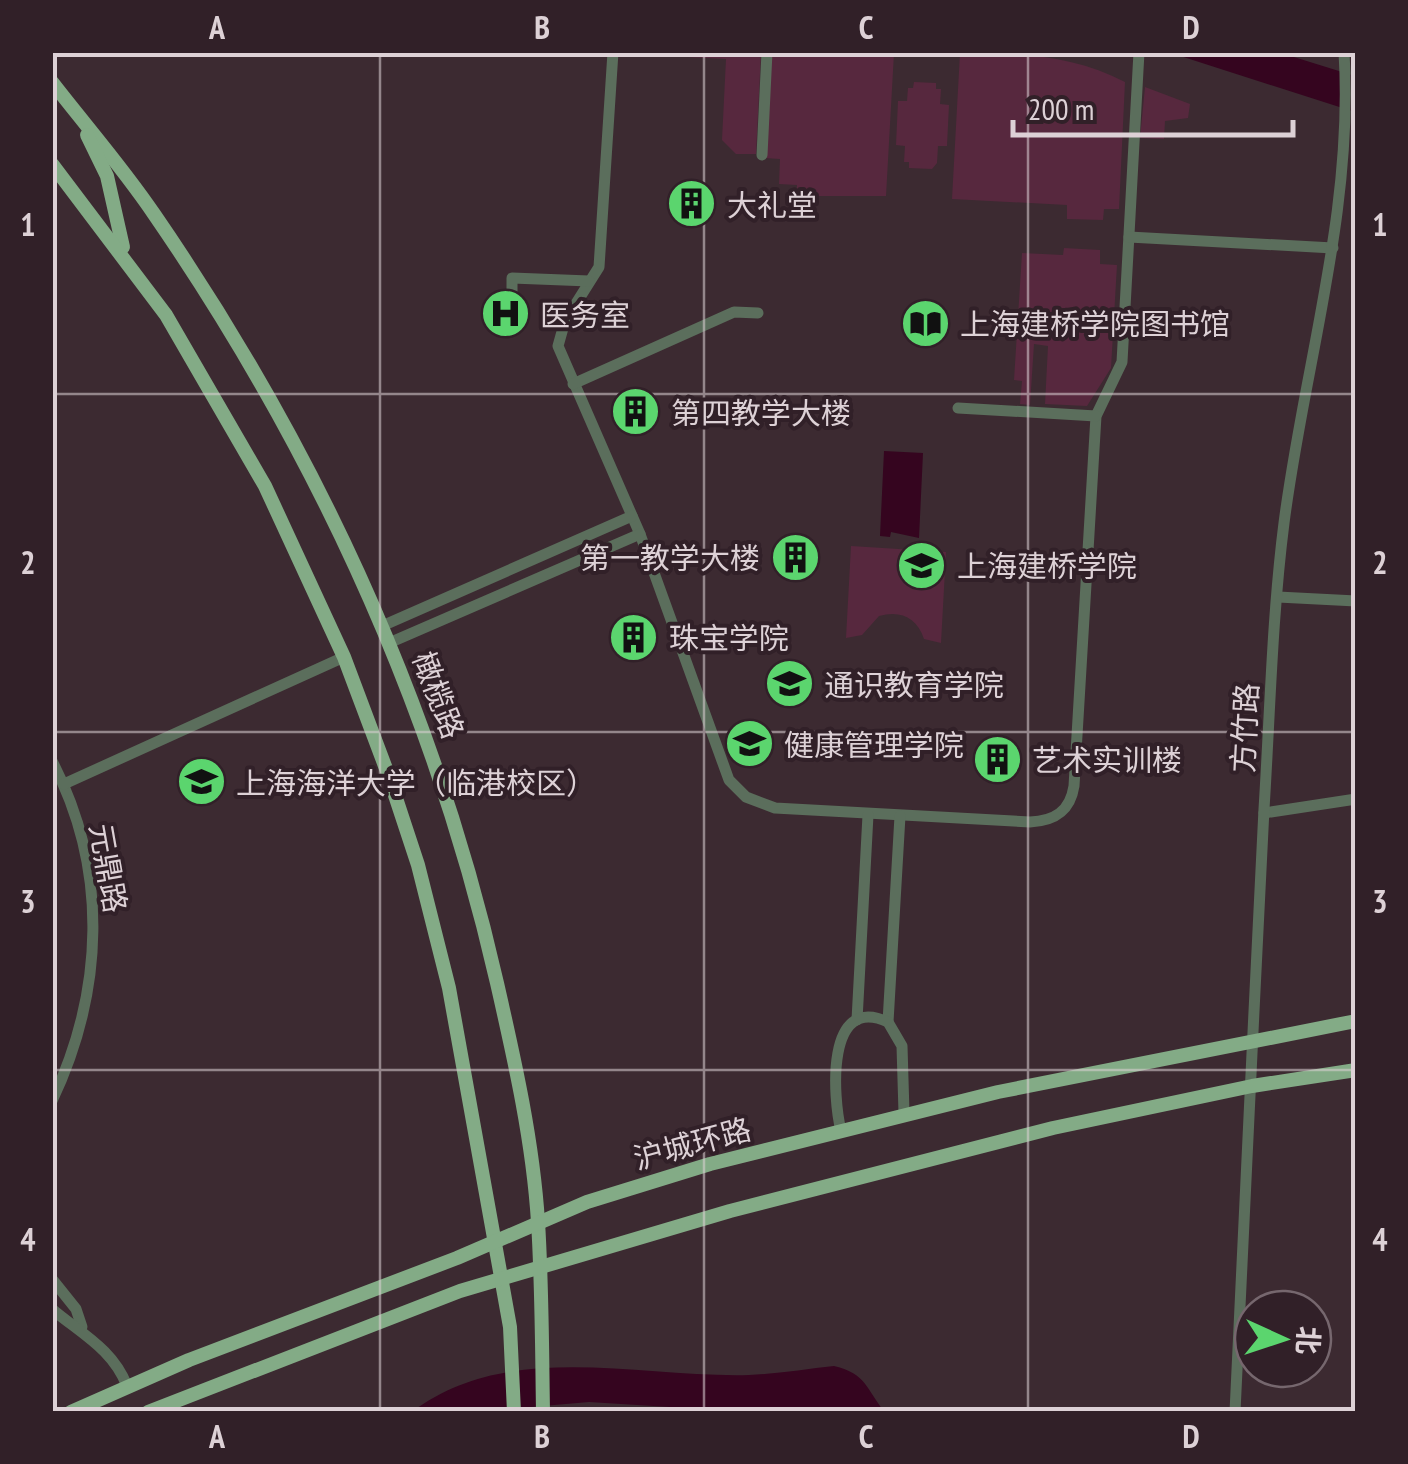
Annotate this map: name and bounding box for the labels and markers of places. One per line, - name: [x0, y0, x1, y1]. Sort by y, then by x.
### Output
- building icon: 大礼堂: [666, 178, 718, 230]
- place label: 大礼堂: [727, 185, 817, 224]
- hospital icon: 医务室: [479, 288, 531, 340]
- place label: 医务室: [540, 295, 630, 334]
- library icon: 上海建桥学院图书馆: [899, 297, 951, 349]
- place label: 上海建桥学院图书馆: [960, 304, 1230, 343]
- building icon: 第四教学大楼: [610, 386, 662, 438]
- place label: 第四教学大楼: [671, 393, 851, 432]
- building icon: 第一教学大楼: [769, 531, 821, 583]
- place label: 第一教学大楼: [580, 538, 760, 577]
- school or university icon: 上海建桥学院: [896, 539, 948, 591]
- place label: 上海建桥学院: [957, 546, 1137, 585]
- building icon: 珠宝学院: [608, 611, 660, 663]
- place label: 珠宝学院: [669, 618, 789, 657]
- school or university icon: 通识教育学院: [763, 658, 815, 710]
- place label: 通识教育学院: [824, 665, 1004, 704]
- school or university icon: 健康管理学院: [723, 718, 775, 770]
- place label: 健康管理学院: [784, 725, 964, 764]
- building icon: 艺术实训楼: [971, 733, 1023, 785]
- place label: 艺术实训楼: [1032, 740, 1182, 779]
- school or university icon: 上海海洋大学（临港校区）: [175, 756, 227, 808]
- place label: 上海海洋大学（临港校区）: [236, 763, 596, 802]

